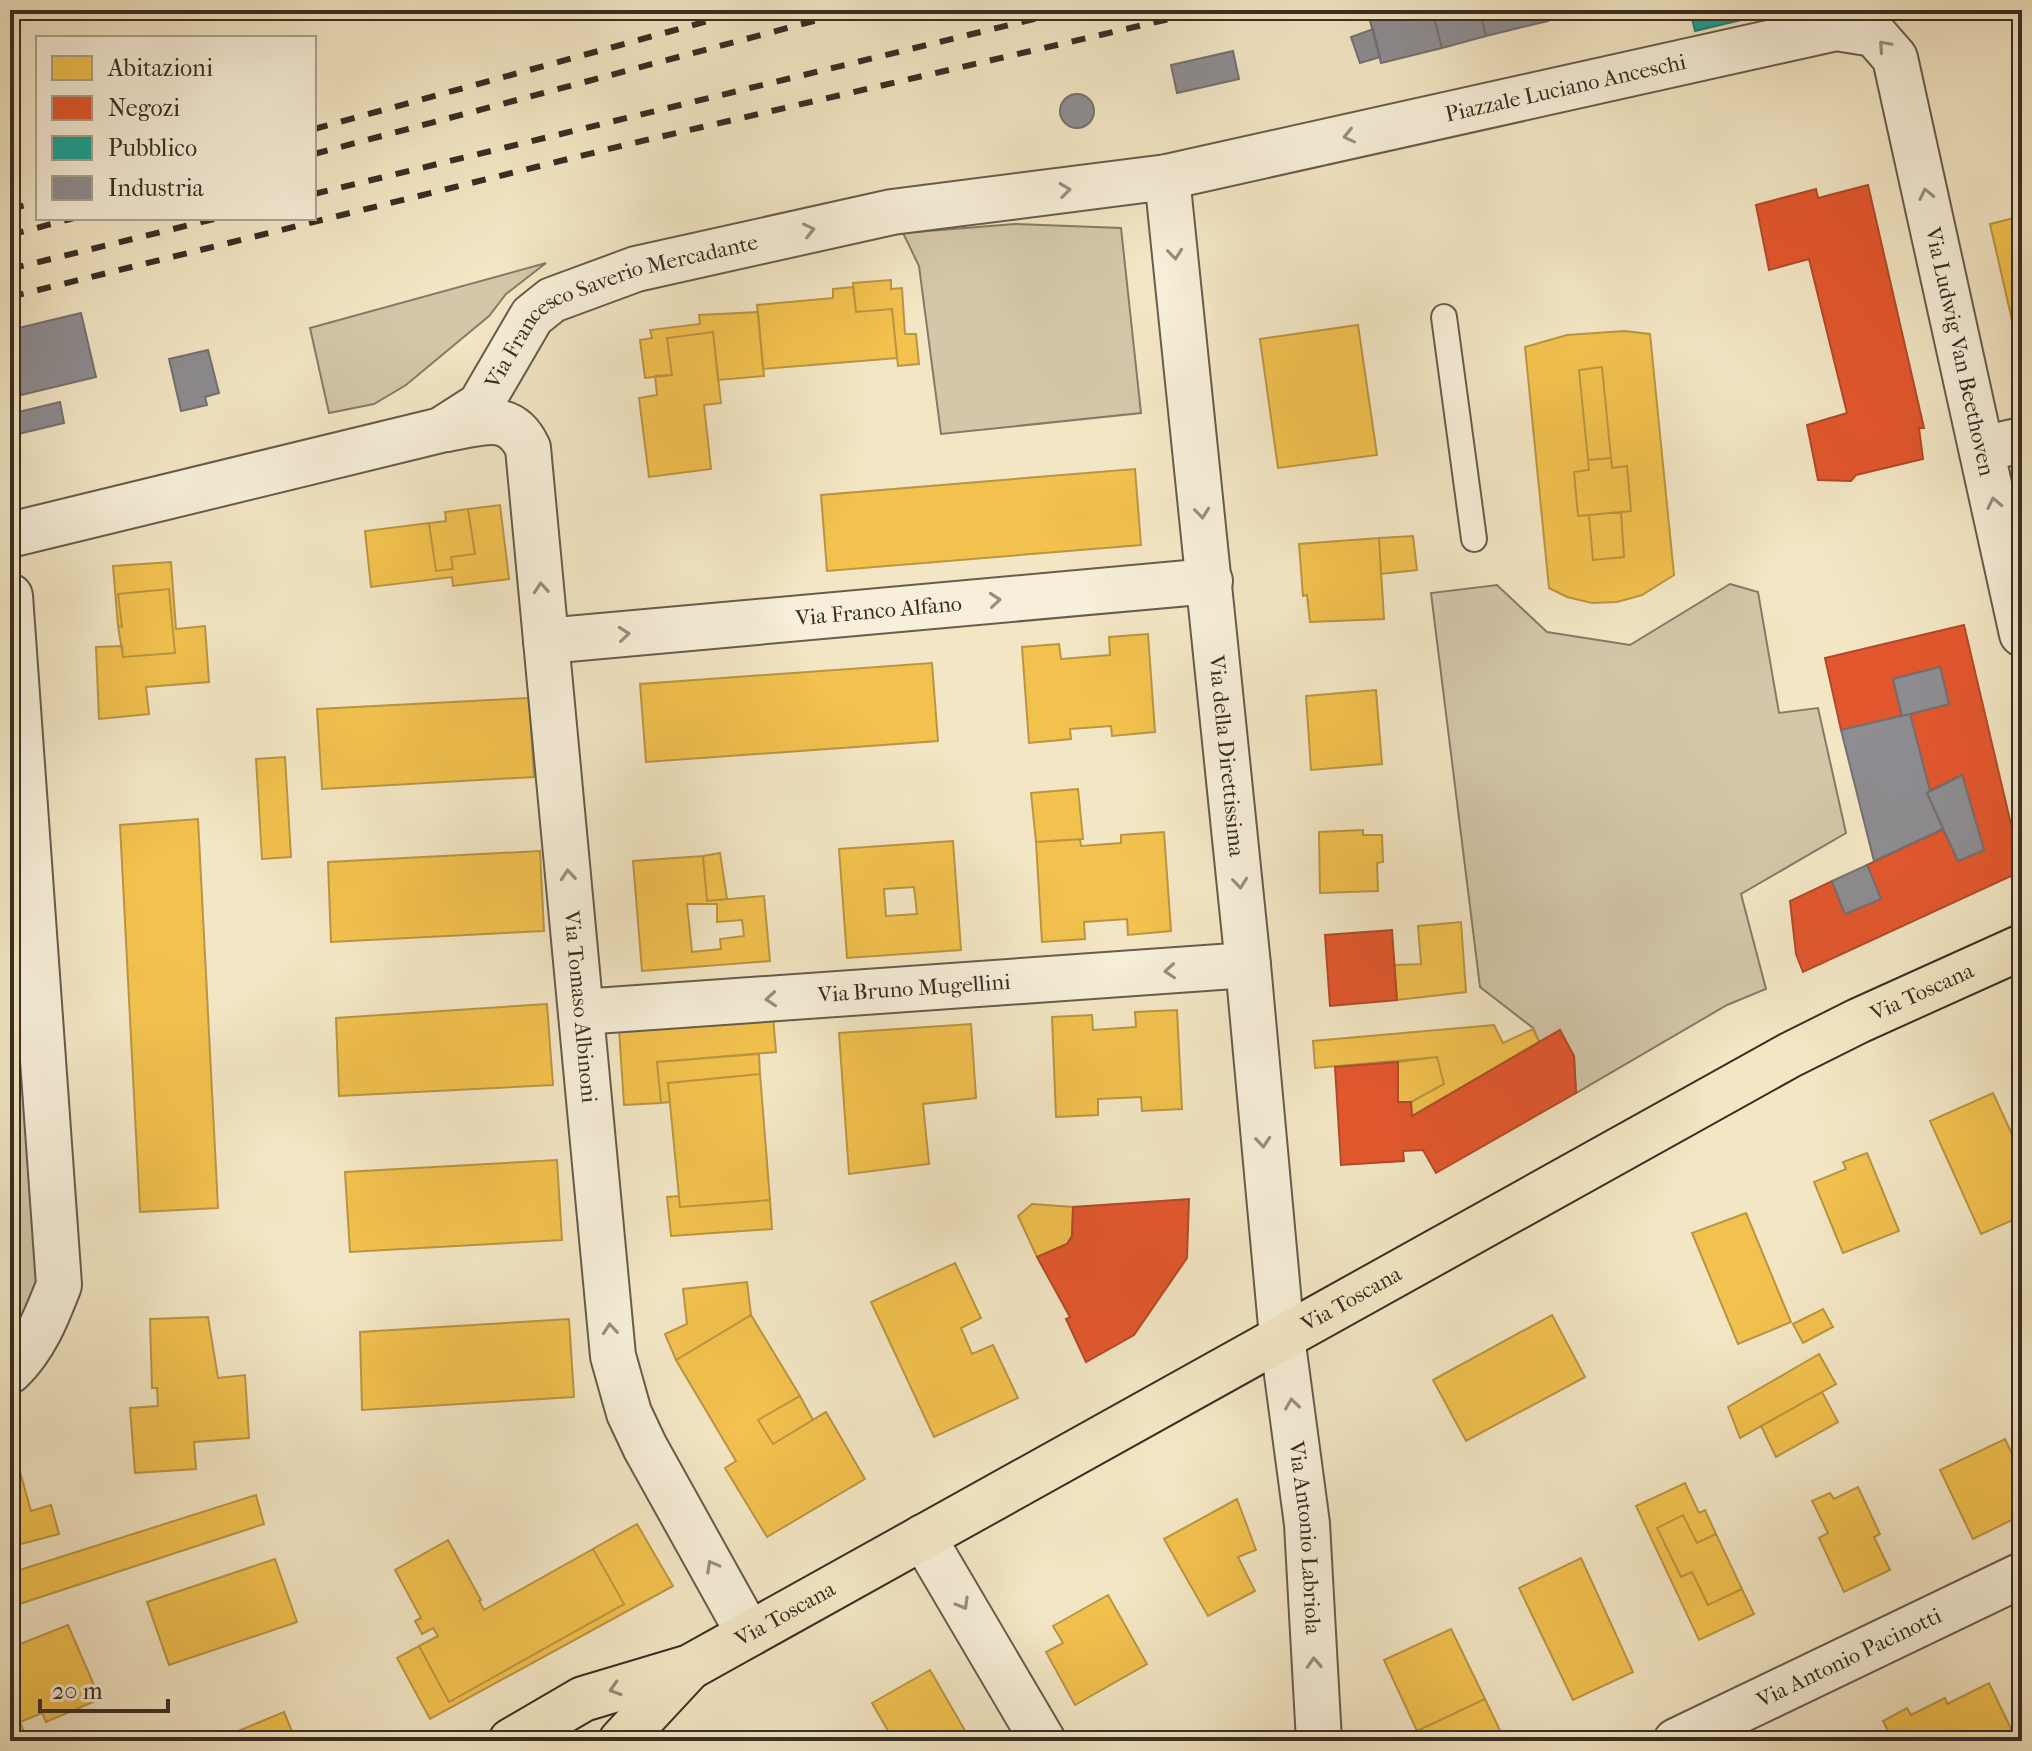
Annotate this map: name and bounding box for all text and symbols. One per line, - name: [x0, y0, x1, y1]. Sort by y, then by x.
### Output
- legend: [36, 36, 316, 220]
- one-way arrow: [1879, 40, 1893, 55]
- street label: Piazzale Luciano Anceschi: [1443, 49, 1689, 128]
- text: Abitazioni: [107, 54, 213, 82]
- text: Negozi: [108, 94, 180, 122]
- one-way arrow: [1343, 127, 1357, 144]
- text: Pubblico: [108, 134, 197, 162]
- text: Industria: [108, 174, 204, 202]
- one-way arrow: [1059, 181, 1072, 198]
- one-way arrow: [1918, 188, 1935, 201]
- one-way arrow: [802, 222, 815, 239]
- street label: Via Ludwig Van Beethoven: [1919, 224, 2000, 479]
- street label: Via Francesco Saverio Mercadante: [479, 229, 761, 394]
- one-way arrow: [1166, 248, 1183, 261]
- one-way arrow: [1986, 496, 2003, 510]
- one-way arrow: [1194, 507, 1211, 520]
- one-way arrow: [533, 581, 550, 594]
- street label: Via Franco Alfano: [793, 590, 963, 631]
- one-way arrow: [989, 592, 1002, 609]
- one-way arrow: [618, 626, 631, 643]
- street label: Via della Direttissima: [1203, 653, 1250, 859]
- one-way arrow: [560, 868, 577, 881]
- one-way arrow: [1231, 877, 1248, 890]
- street label: Via Tomaso Albinoni: [558, 908, 602, 1105]
- street label: Via Toscana: [1865, 957, 1978, 1027]
- one-way arrow: [1163, 962, 1176, 979]
- street label: Via Bruno Mugellini: [816, 969, 1012, 1008]
- one-way arrow: [764, 990, 777, 1007]
- one-way arrow: [1255, 1136, 1272, 1149]
- street label: Via Toscana: [1296, 1260, 1407, 1338]
- one-way arrow: [602, 1322, 619, 1335]
- one-way arrow: [1283, 1398, 1300, 1411]
- street label: Via Antonio Labriola: [1283, 1438, 1326, 1636]
- one-way arrow: [706, 1560, 721, 1574]
- street label: Via Toscana: [730, 1575, 841, 1653]
- one-way arrow: [953, 1595, 969, 1610]
- street label: Via Antonio Pacinotti: [1752, 1602, 1946, 1714]
- one-way arrow: [1305, 1656, 1322, 1669]
- scale bar: [40, 1663, 168, 1713]
- text: 20 m: [52, 1677, 103, 1705]
- one-way arrow: [609, 1680, 623, 1696]

